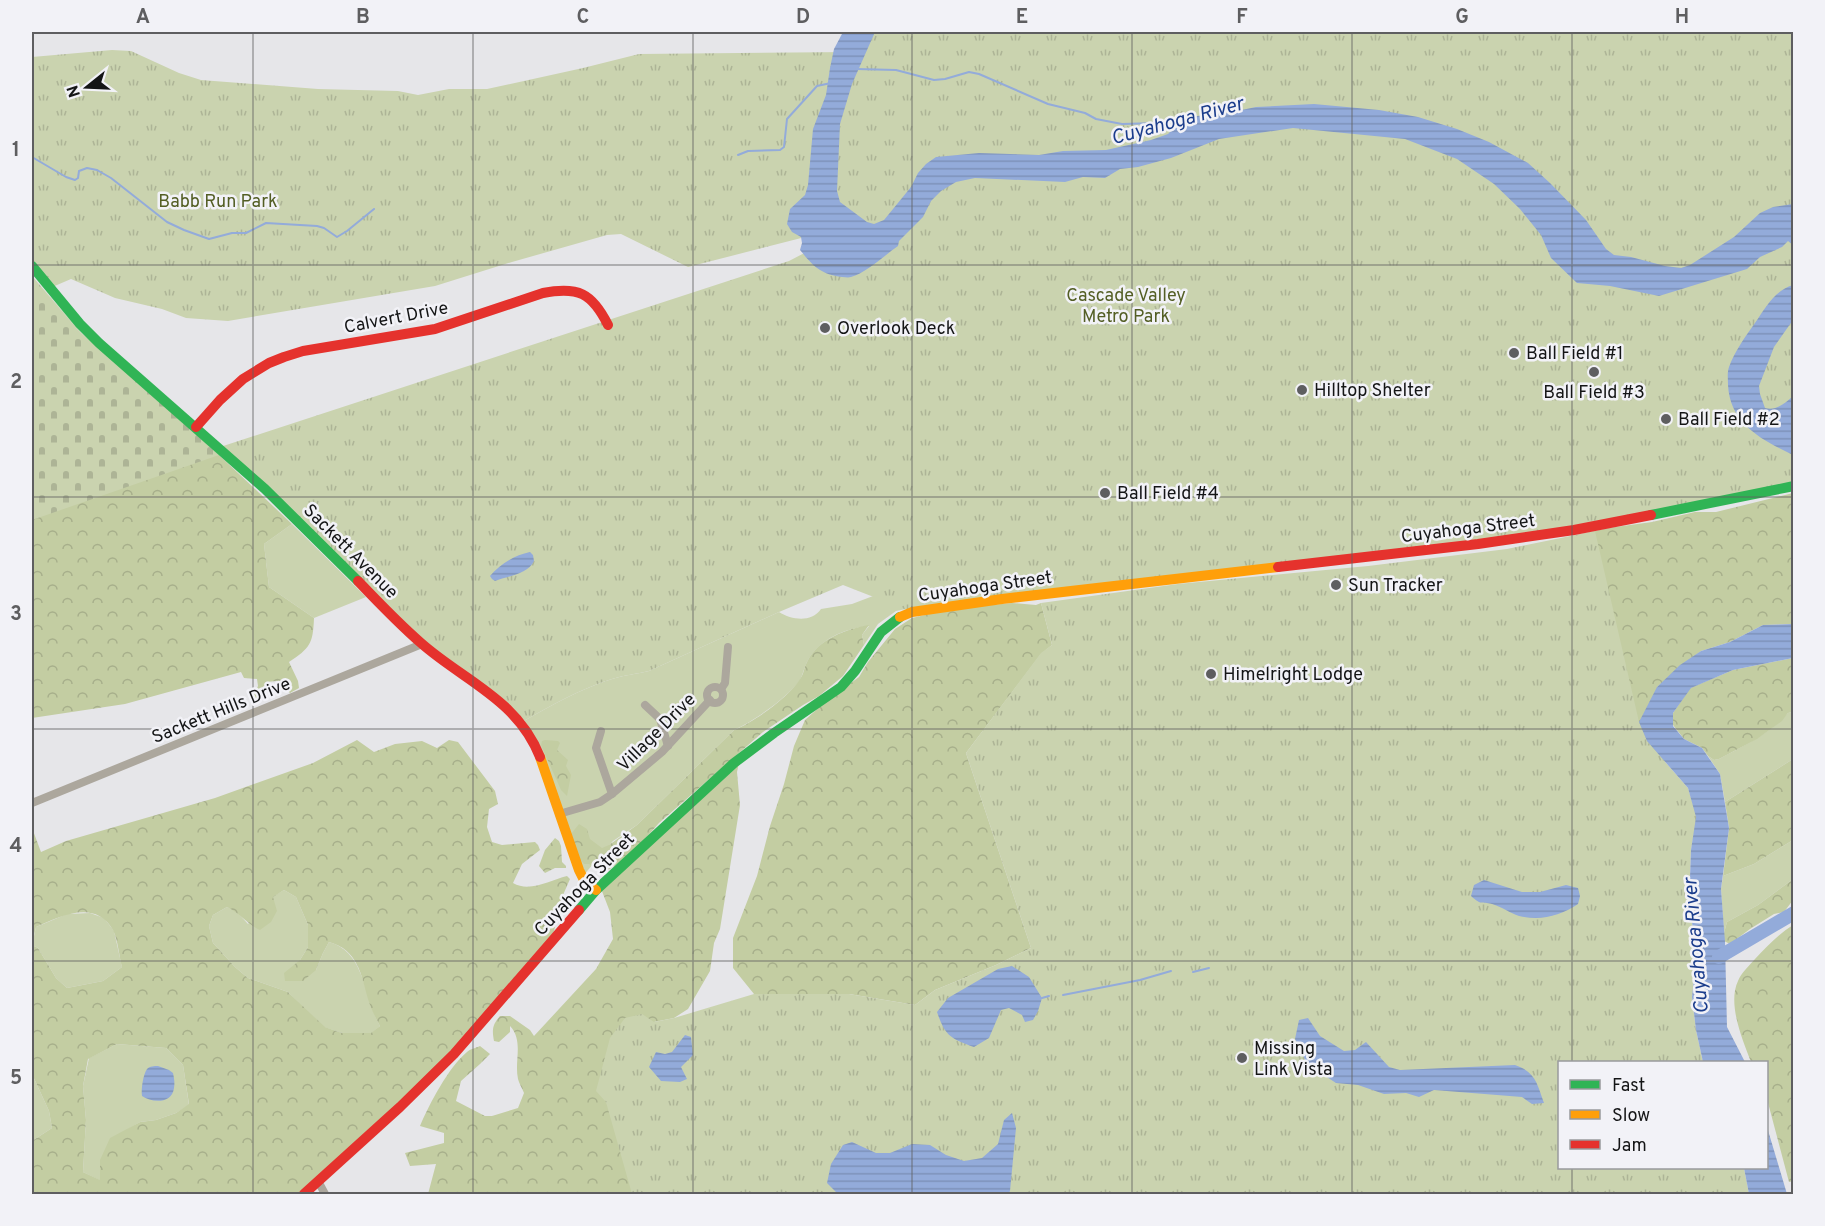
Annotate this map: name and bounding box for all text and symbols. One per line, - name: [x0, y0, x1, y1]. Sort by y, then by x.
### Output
- text: A: [136, 5, 150, 31]
- text: B: [356, 5, 370, 31]
- text: C: [577, 5, 589, 31]
- text: D: [796, 5, 810, 31]
- text: E: [1016, 5, 1028, 31]
- text: F: [1236, 5, 1248, 31]
- text: G: [1455, 5, 1469, 31]
- text: H: [1675, 5, 1689, 31]
- north arrow: [57, 57, 117, 117]
- text: N: [63, 82, 86, 100]
- water label: Cuyahoga River: [1108, 91, 1248, 152]
- text: 1: [12, 138, 20, 164]
- park label: Babb Run Park: [158, 191, 278, 214]
- park label: Cascade Valley Metro Park: [1066, 285, 1186, 329]
- street label: Calvert Drive: [342, 297, 450, 340]
- place label: Overlook Deck: [837, 318, 955, 341]
- marker: Overlook Deck: [818, 321, 832, 335]
- place label: Ball Field #1: [1526, 343, 1624, 366]
- marker: Ball Field #1: [1507, 346, 1521, 360]
- marker: Ball Field #3: [1587, 365, 1601, 379]
- text: 2: [10, 370, 22, 396]
- place label: Hilltop Shelter: [1314, 380, 1431, 403]
- place label: Ball Field #3: [1543, 382, 1645, 405]
- marker: Hilltop Shelter: [1295, 383, 1309, 397]
- place label: Ball Field #2: [1678, 409, 1780, 432]
- marker: Ball Field #2: [1659, 412, 1673, 426]
- place label: Ball Field #4: [1117, 483, 1219, 506]
- marker: Ball Field #4: [1098, 486, 1112, 500]
- street label: Sackett Avenue: [298, 500, 402, 604]
- street label: Cuyahoga Street: [1400, 510, 1537, 549]
- street label: Cuyahoga Street: [917, 567, 1054, 608]
- place label: Sun Tracker: [1348, 575, 1443, 598]
- marker: Sun Tracker: [1329, 578, 1343, 592]
- text: 3: [10, 602, 22, 628]
- place label: Himelright Lodge: [1223, 664, 1363, 687]
- marker: Himelright Lodge: [1204, 667, 1218, 681]
- street label: Sackett Hills Drive: [149, 673, 294, 750]
- street label: Village Drive: [613, 689, 701, 777]
- street label: Cuyahoga Street: [530, 829, 640, 942]
- text: 4: [10, 834, 22, 860]
- water label: Cuyahoga River: [1678, 875, 1716, 1015]
- place label: Missing Link Vista: [1254, 1038, 1333, 1082]
- marker: Missing Link Vista: [1235, 1051, 1249, 1065]
- legend: [1558, 1061, 1768, 1169]
- text: 5: [10, 1066, 22, 1092]
- text: Fast: [1612, 1075, 1645, 1098]
- text: Slow: [1612, 1105, 1650, 1128]
- text: Jam: [1612, 1135, 1647, 1158]

